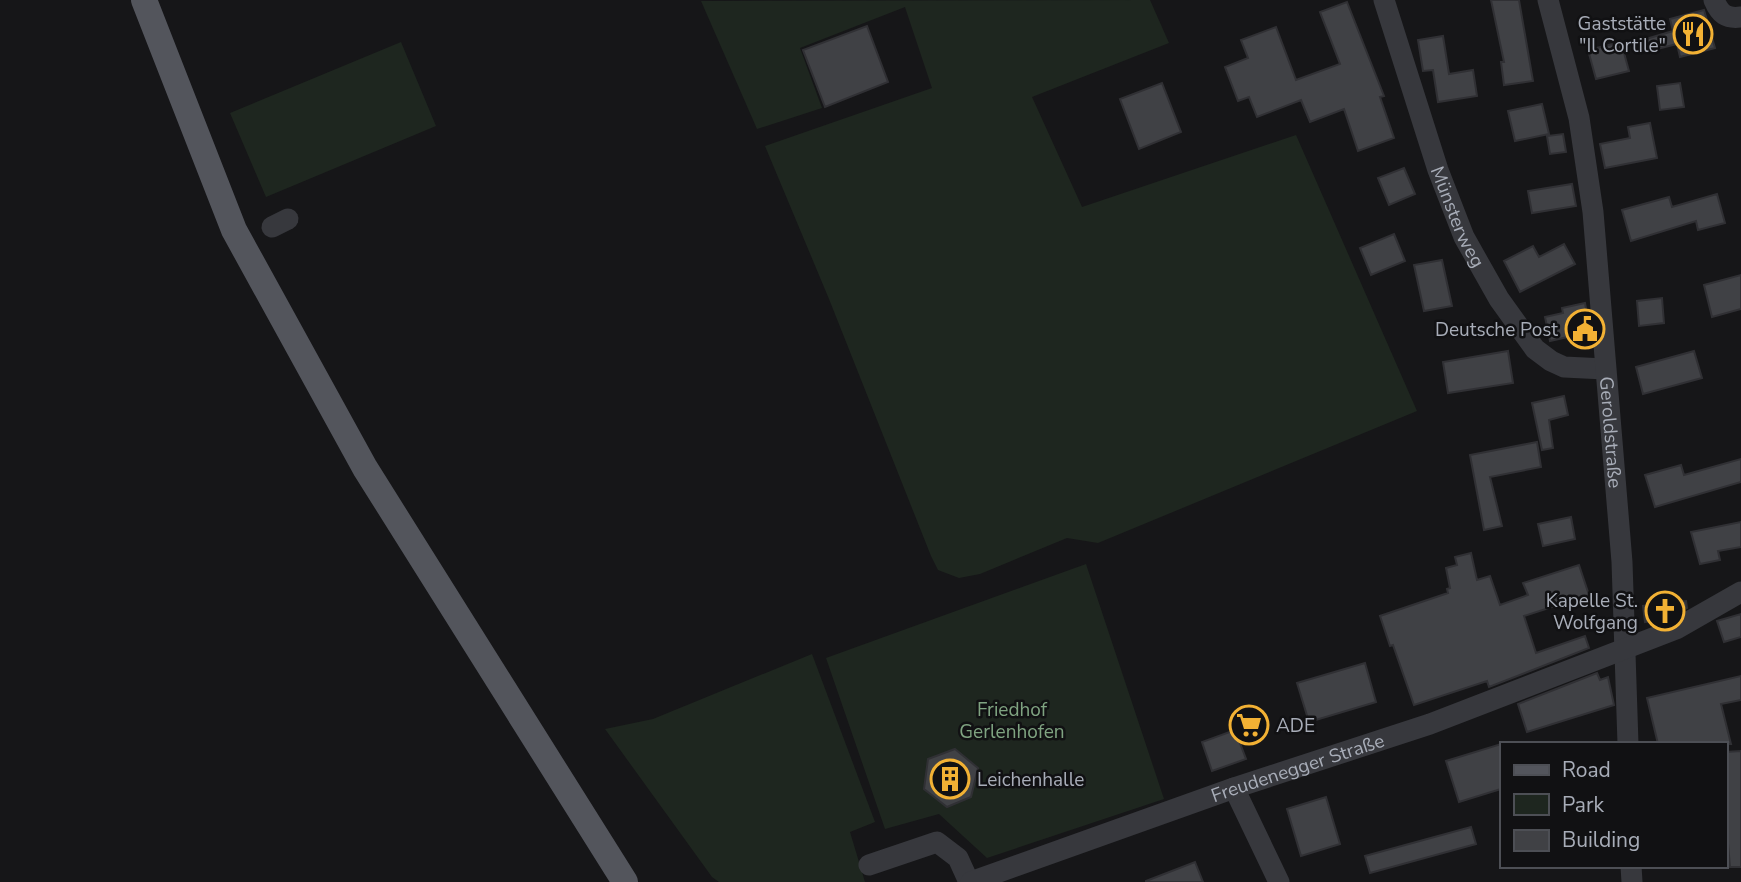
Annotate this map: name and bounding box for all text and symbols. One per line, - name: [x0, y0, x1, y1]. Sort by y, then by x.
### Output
- place label: Gaststätte "Il Cortile": [1578, 11, 1666, 59]
- restaurant icon: Gaststätte "Il Cortile": [1672, 13, 1714, 55]
- street label: Münsterweg: [1424, 163, 1491, 272]
- public building icon: Deutsche Post: [1564, 308, 1606, 350]
- place label: Deutsche Post: [1435, 317, 1558, 343]
- street label: Geroldstraße: [1593, 375, 1628, 489]
- place label: Kapelle St. Wolfgang: [1546, 588, 1638, 636]
- church icon: Kapelle St. Wolfgang: [1644, 590, 1686, 632]
- park label: Friedhof Gerlenhofen: [959, 697, 1065, 745]
- supermarket icon: ADE: [1228, 704, 1270, 746]
- place label: ADE: [1276, 713, 1315, 739]
- street label: Freudenegger Straße: [1208, 728, 1388, 809]
- legend: [1500, 742, 1727, 868]
- text: Road: [1562, 756, 1611, 784]
- building icon: Leichenhalle: [929, 758, 971, 800]
- place label: Leichenhalle: [977, 767, 1084, 793]
- text: Park: [1562, 791, 1604, 819]
- text: Building: [1562, 826, 1640, 854]

